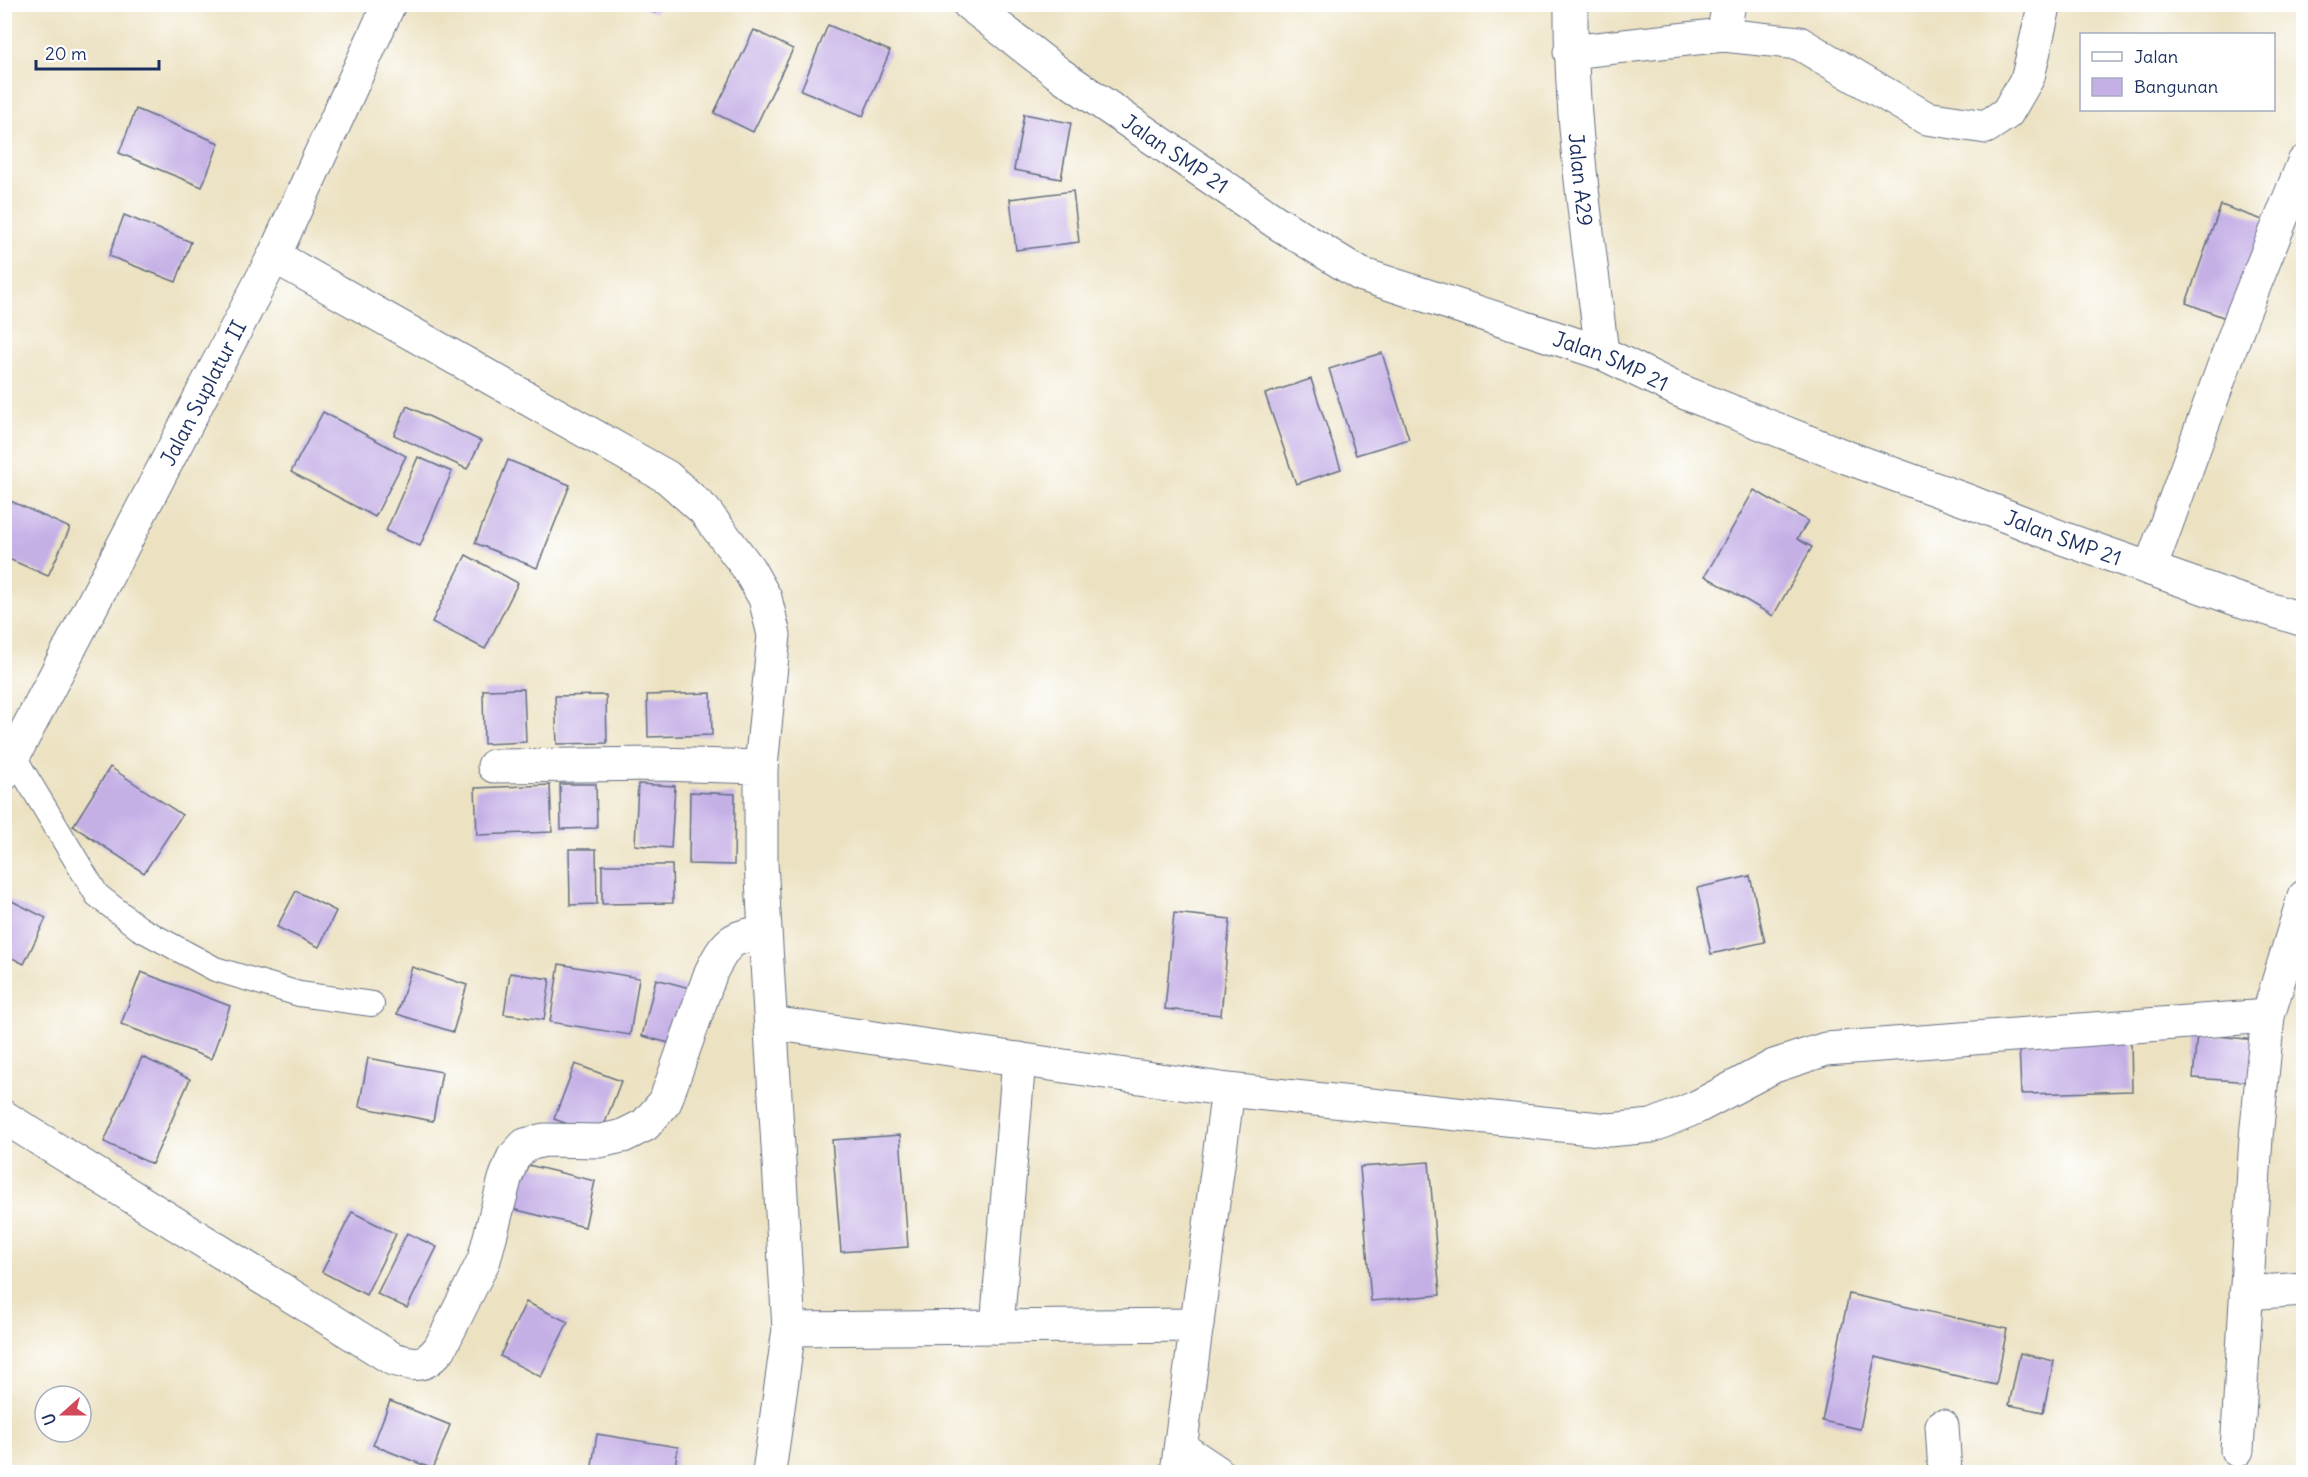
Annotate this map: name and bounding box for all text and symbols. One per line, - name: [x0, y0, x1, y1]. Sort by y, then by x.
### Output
- scale bar: [36, 33, 159, 71]
- legend: [2080, 33, 2275, 111]
- text: 20 m: [45, 42, 87, 65]
- text: Jalan: [2134, 45, 2178, 68]
- text: Bangunan: [2134, 75, 2218, 98]
- street label: Jalan SMP 21: [1117, 108, 1234, 199]
- street label: Jalan A29: [1563, 132, 1600, 228]
- street label: Jalan Suplatur II: [154, 315, 252, 470]
- street label: Jalan SMP 21: [1550, 325, 1673, 397]
- street label: Jalan SMP 21: [2001, 503, 2125, 571]
- north arrow: [33, 1384, 93, 1444]
- text: U: [38, 1411, 60, 1428]

